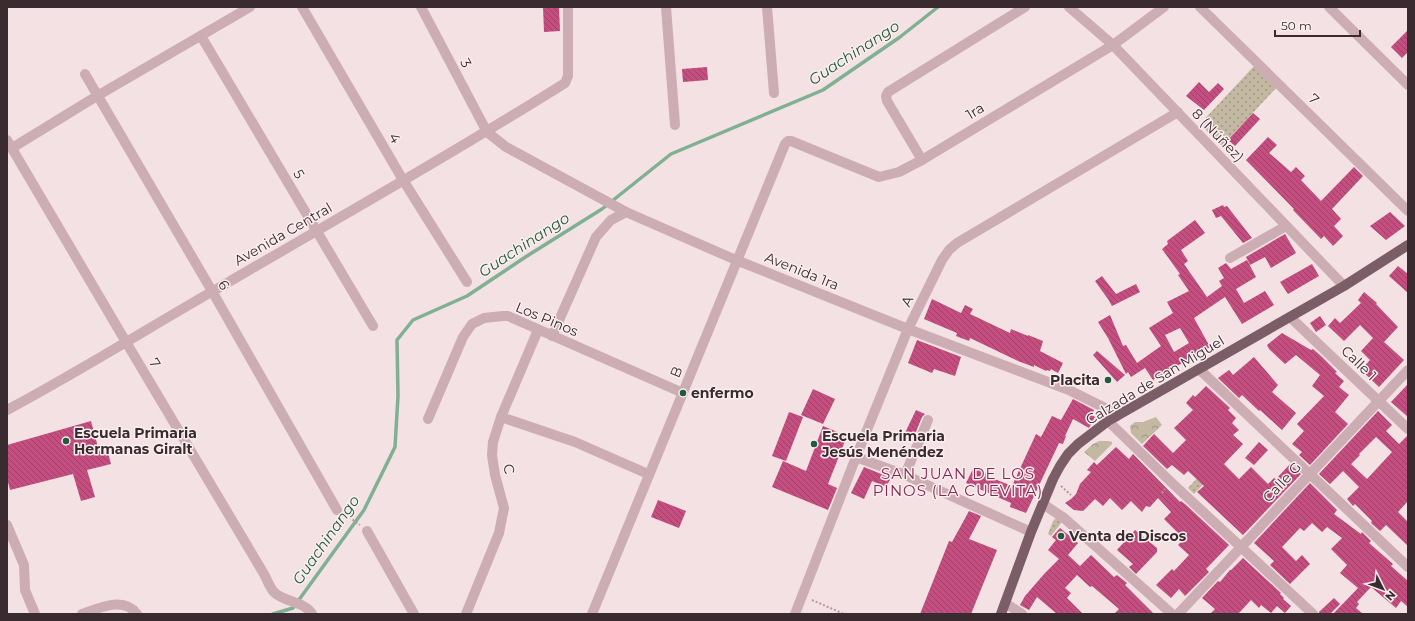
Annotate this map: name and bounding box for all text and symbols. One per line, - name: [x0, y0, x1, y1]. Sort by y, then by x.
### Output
- scale bar: [1275, 12, 1360, 38]
- water label: Guachinango: [805, 16, 903, 89]
- text: 50 m: [1281, 18, 1312, 33]
- street label: 3: [456, 55, 476, 71]
- street label: 7: [1305, 90, 1323, 108]
- street label: 1ra: [962, 99, 988, 123]
- street label: 8 (Núñez): [1188, 104, 1248, 166]
- street label: 4: [385, 129, 405, 147]
- street label: 5: [289, 166, 309, 182]
- street label: Avenida Central: [231, 199, 335, 269]
- water label: Guachinango: [475, 208, 573, 281]
- street label: Avenida 1ra: [762, 248, 842, 294]
- street label: 6: [214, 277, 234, 294]
- street label: A: [897, 292, 918, 309]
- street label: Los Pinos: [513, 298, 581, 340]
- street label: Calzada de San Miguel: [1082, 331, 1228, 429]
- street label: Calle 1: [1337, 342, 1381, 384]
- street label: 7: [145, 355, 165, 371]
- street label: B: [666, 364, 686, 380]
- place label: Placita: [1050, 371, 1100, 389]
- marker: Placita: [1103, 375, 1113, 385]
- place label: enfermo: [691, 384, 754, 402]
- marker: enfermo: [678, 388, 688, 398]
- place label: Escuela Primaria Hermanas Giralt: [74, 424, 197, 458]
- place label: Escuela Primaria Jesús Menéndez: [821, 427, 945, 461]
- marker: Escuela Primaria Hermanas Giralt: [61, 436, 71, 446]
- marker: Escuela Primaria Jesús Menéndez: [809, 439, 819, 449]
- street label: Calle G: [1259, 458, 1305, 506]
- street label: C: [499, 462, 519, 476]
- district label: SAN JUAN DE LOS PINOS (LA CUEVITA): [873, 464, 1043, 500]
- water label: Guachinango: [288, 491, 363, 588]
- place label: Venta de Discos: [1068, 527, 1187, 545]
- marker: Venta de Discos: [1056, 531, 1066, 541]
- north arrow: [1363, 569, 1403, 609]
- text: N: [1382, 588, 1399, 604]

